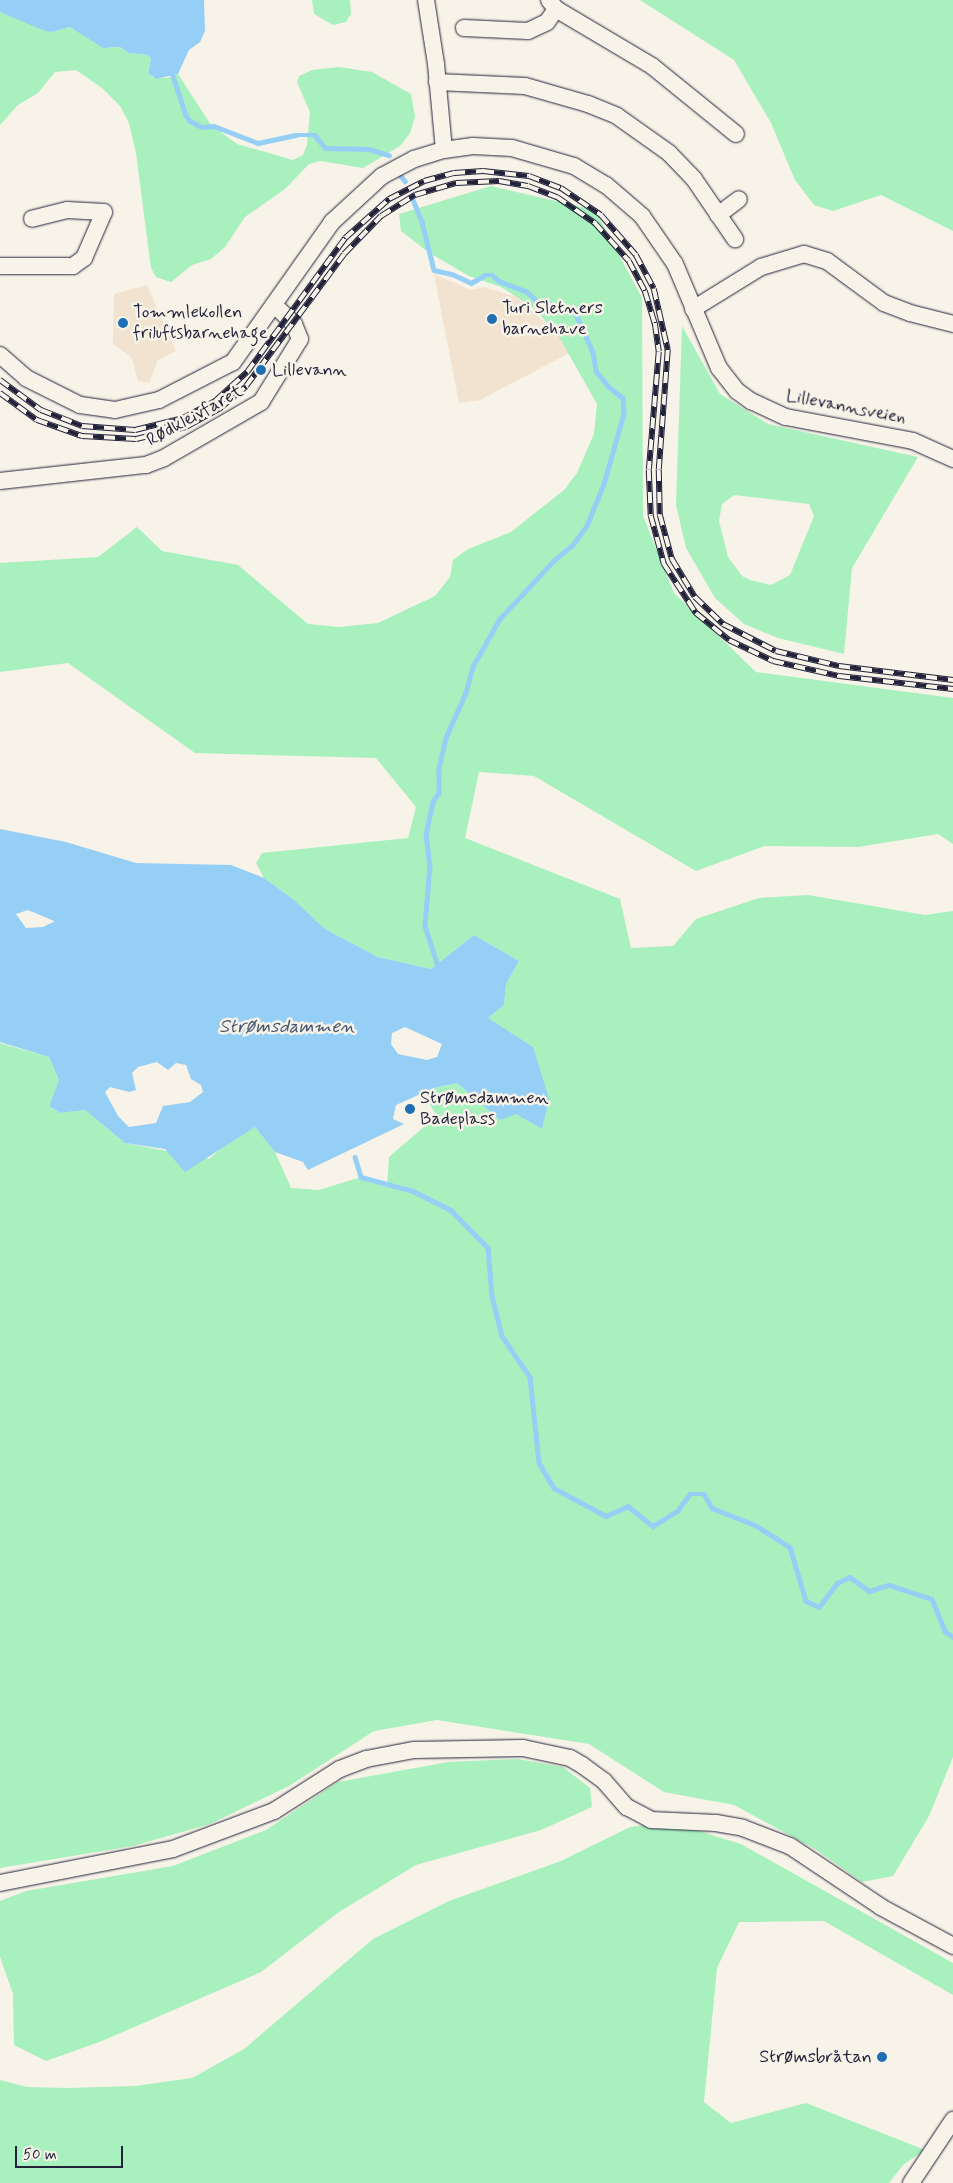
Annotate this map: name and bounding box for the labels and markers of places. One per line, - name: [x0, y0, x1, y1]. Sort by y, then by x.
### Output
- place label: Turi Sletners barnehave: [502, 298, 598, 340]
- place label: Tommlekollen friluftsbarnehage: [133, 302, 268, 344]
- marker: Turi Sletners barnehave: [486, 313, 498, 325]
- marker: Tommlekollen friluftsbarnehage: [117, 317, 129, 329]
- place label: Lillevann: [272, 359, 347, 381]
- marker: Lillevann: [254, 363, 268, 377]
- place label: Strømsdammen Badeplass: [420, 1088, 549, 1130]
- marker: Strømsdammen Badeplass: [404, 1103, 416, 1115]
- place label: Strømsbråtan: [759, 2046, 872, 2068]
- marker: Strømsbråtan: [876, 2051, 888, 2063]

